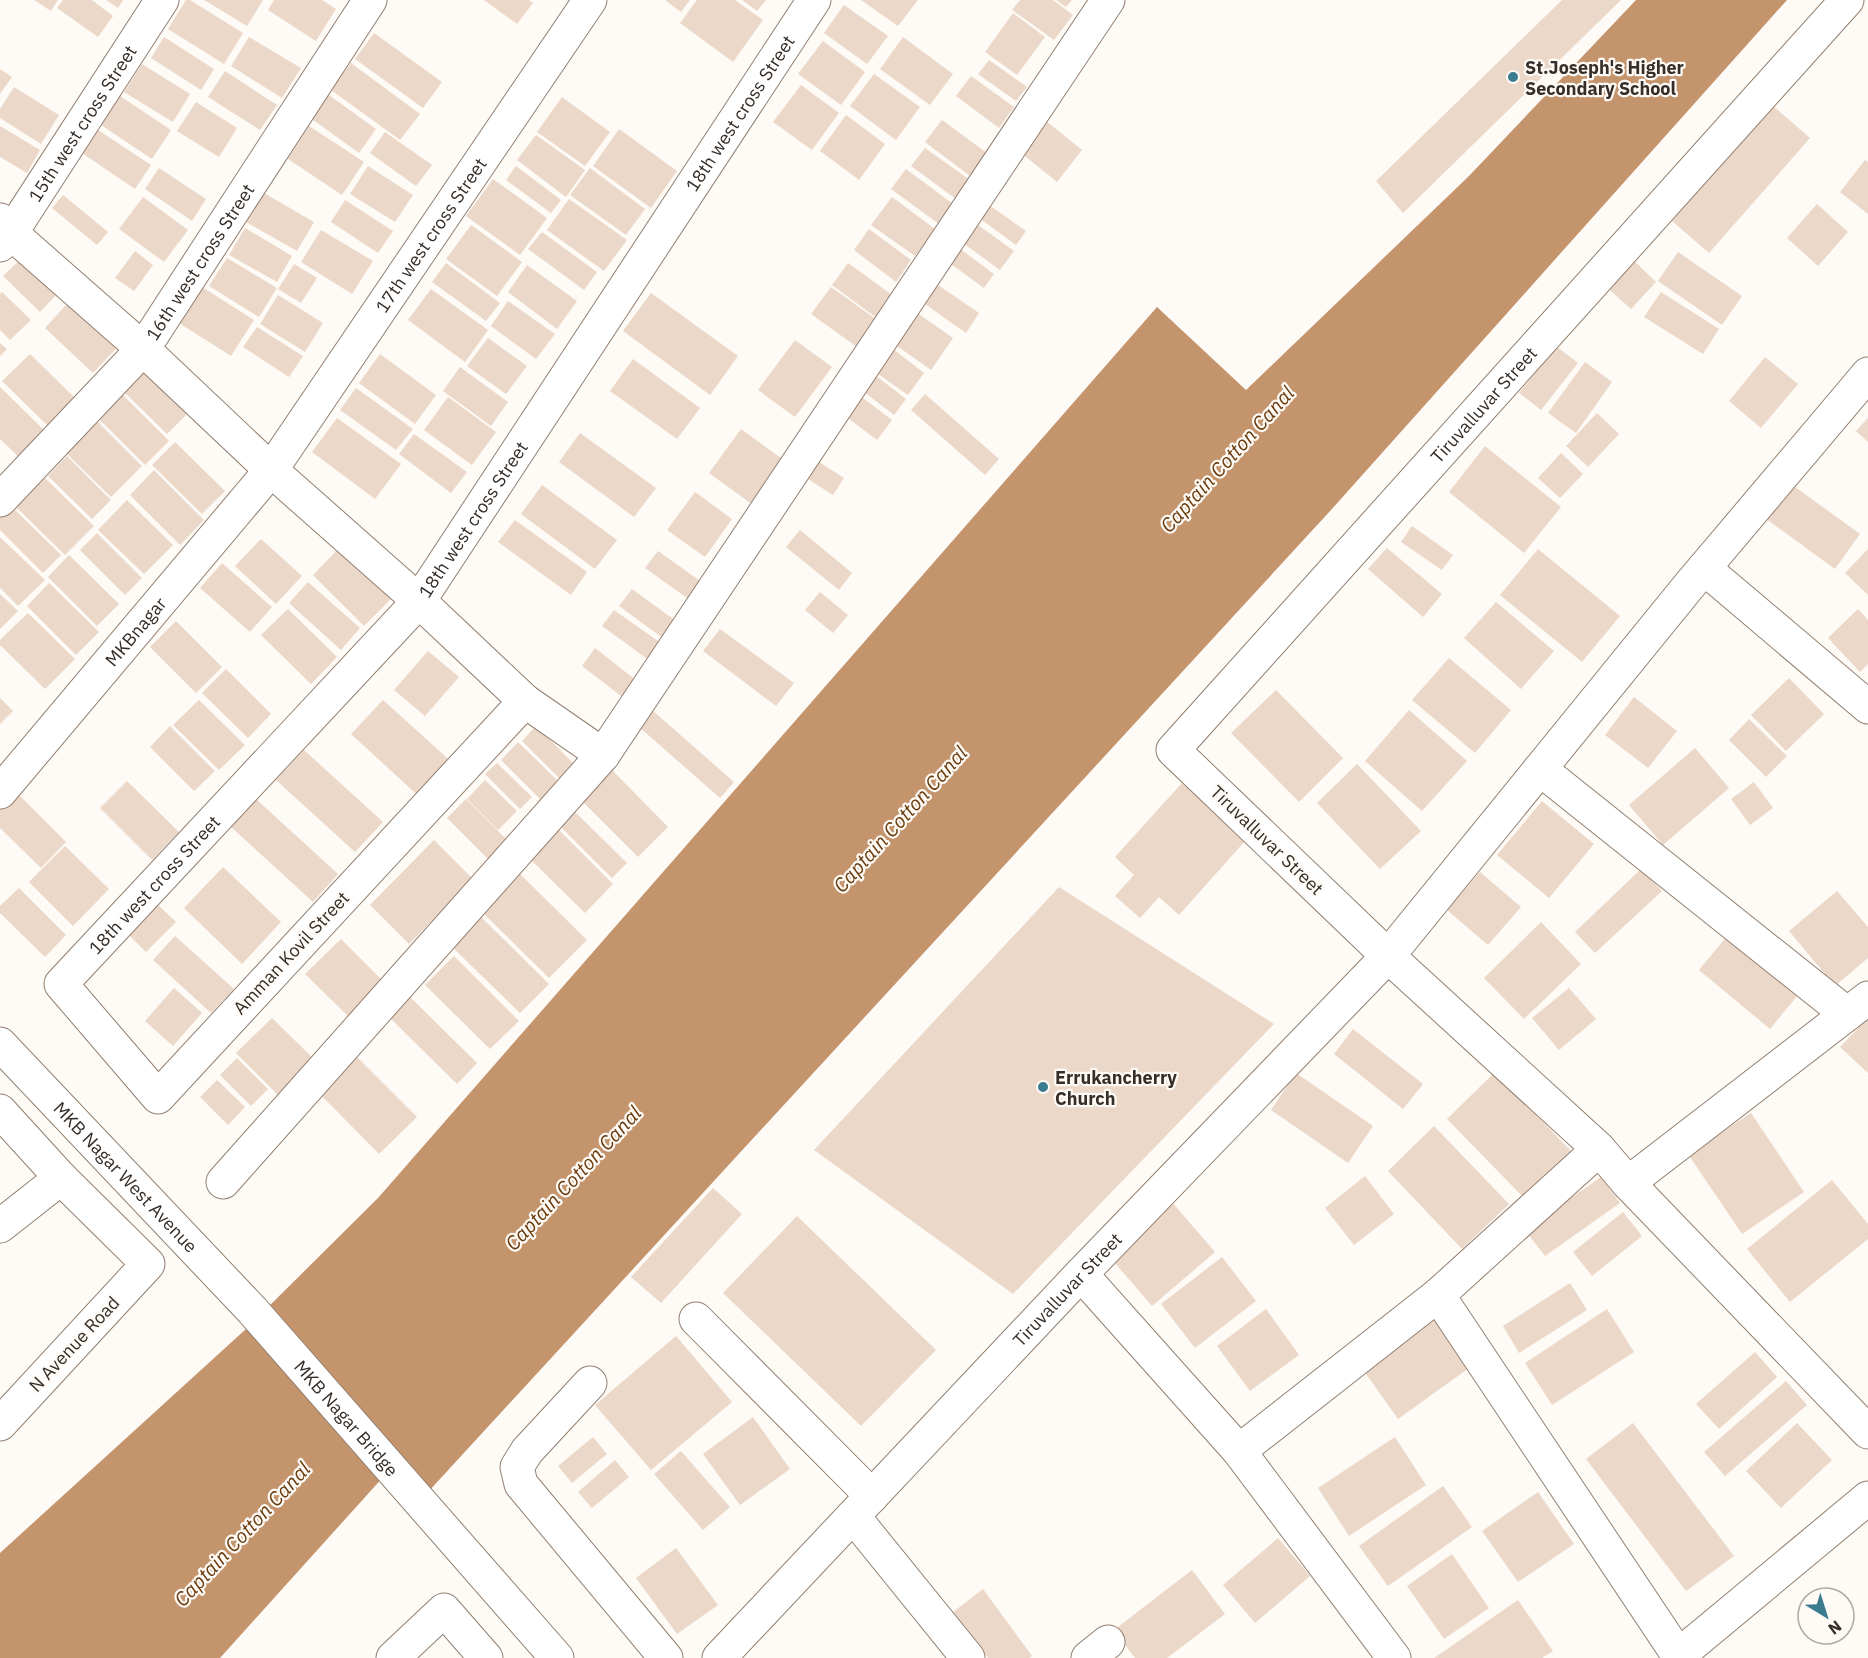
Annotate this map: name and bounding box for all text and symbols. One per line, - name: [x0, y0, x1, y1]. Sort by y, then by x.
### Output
- street label: 18th west cross Street: [680, 31, 799, 195]
- street label: 15th west cross Street: [23, 41, 141, 206]
- place label: St.Joseph's Higher Secondary School: [1525, 56, 1684, 100]
- marker: St.Joseph's Higher Secondary School: [1506, 70, 1520, 84]
- street label: 17th west cross Street: [370, 153, 491, 317]
- street label: 16th west cross Street: [140, 179, 259, 344]
- street label: Tiruvalluvar Street: [1425, 342, 1542, 467]
- water label: Captain Cotton Canal: [1154, 379, 1301, 538]
- street label: 18th west cross Street: [413, 437, 532, 602]
- street label: MKBnagar: [100, 592, 171, 671]
- water label: Captain Cotton Canal: [827, 739, 974, 898]
- street label: Tiruvalluvar Street: [1206, 780, 1328, 900]
- street label: 18th west cross Street: [83, 810, 225, 959]
- street label: Amman Kovil Street: [228, 887, 354, 1019]
- place label: Errukancherry Church: [1055, 1066, 1177, 1110]
- marker: Errukancherry Church: [1036, 1080, 1050, 1094]
- street label: MKB Nagar West Avenue: [49, 1097, 203, 1257]
- water label: Captain Cotton Canal: [499, 1099, 648, 1256]
- street label: Tiruvalluvar Street: [1007, 1227, 1126, 1351]
- street label: N Avenue Road: [24, 1291, 124, 1397]
- street label: MKB Nagar Bridge: [290, 1355, 404, 1481]
- water label: Captain Cotton Canal: [168, 1455, 317, 1612]
- north arrow: [1796, 1586, 1856, 1646]
- text: N: [1825, 1616, 1846, 1639]

